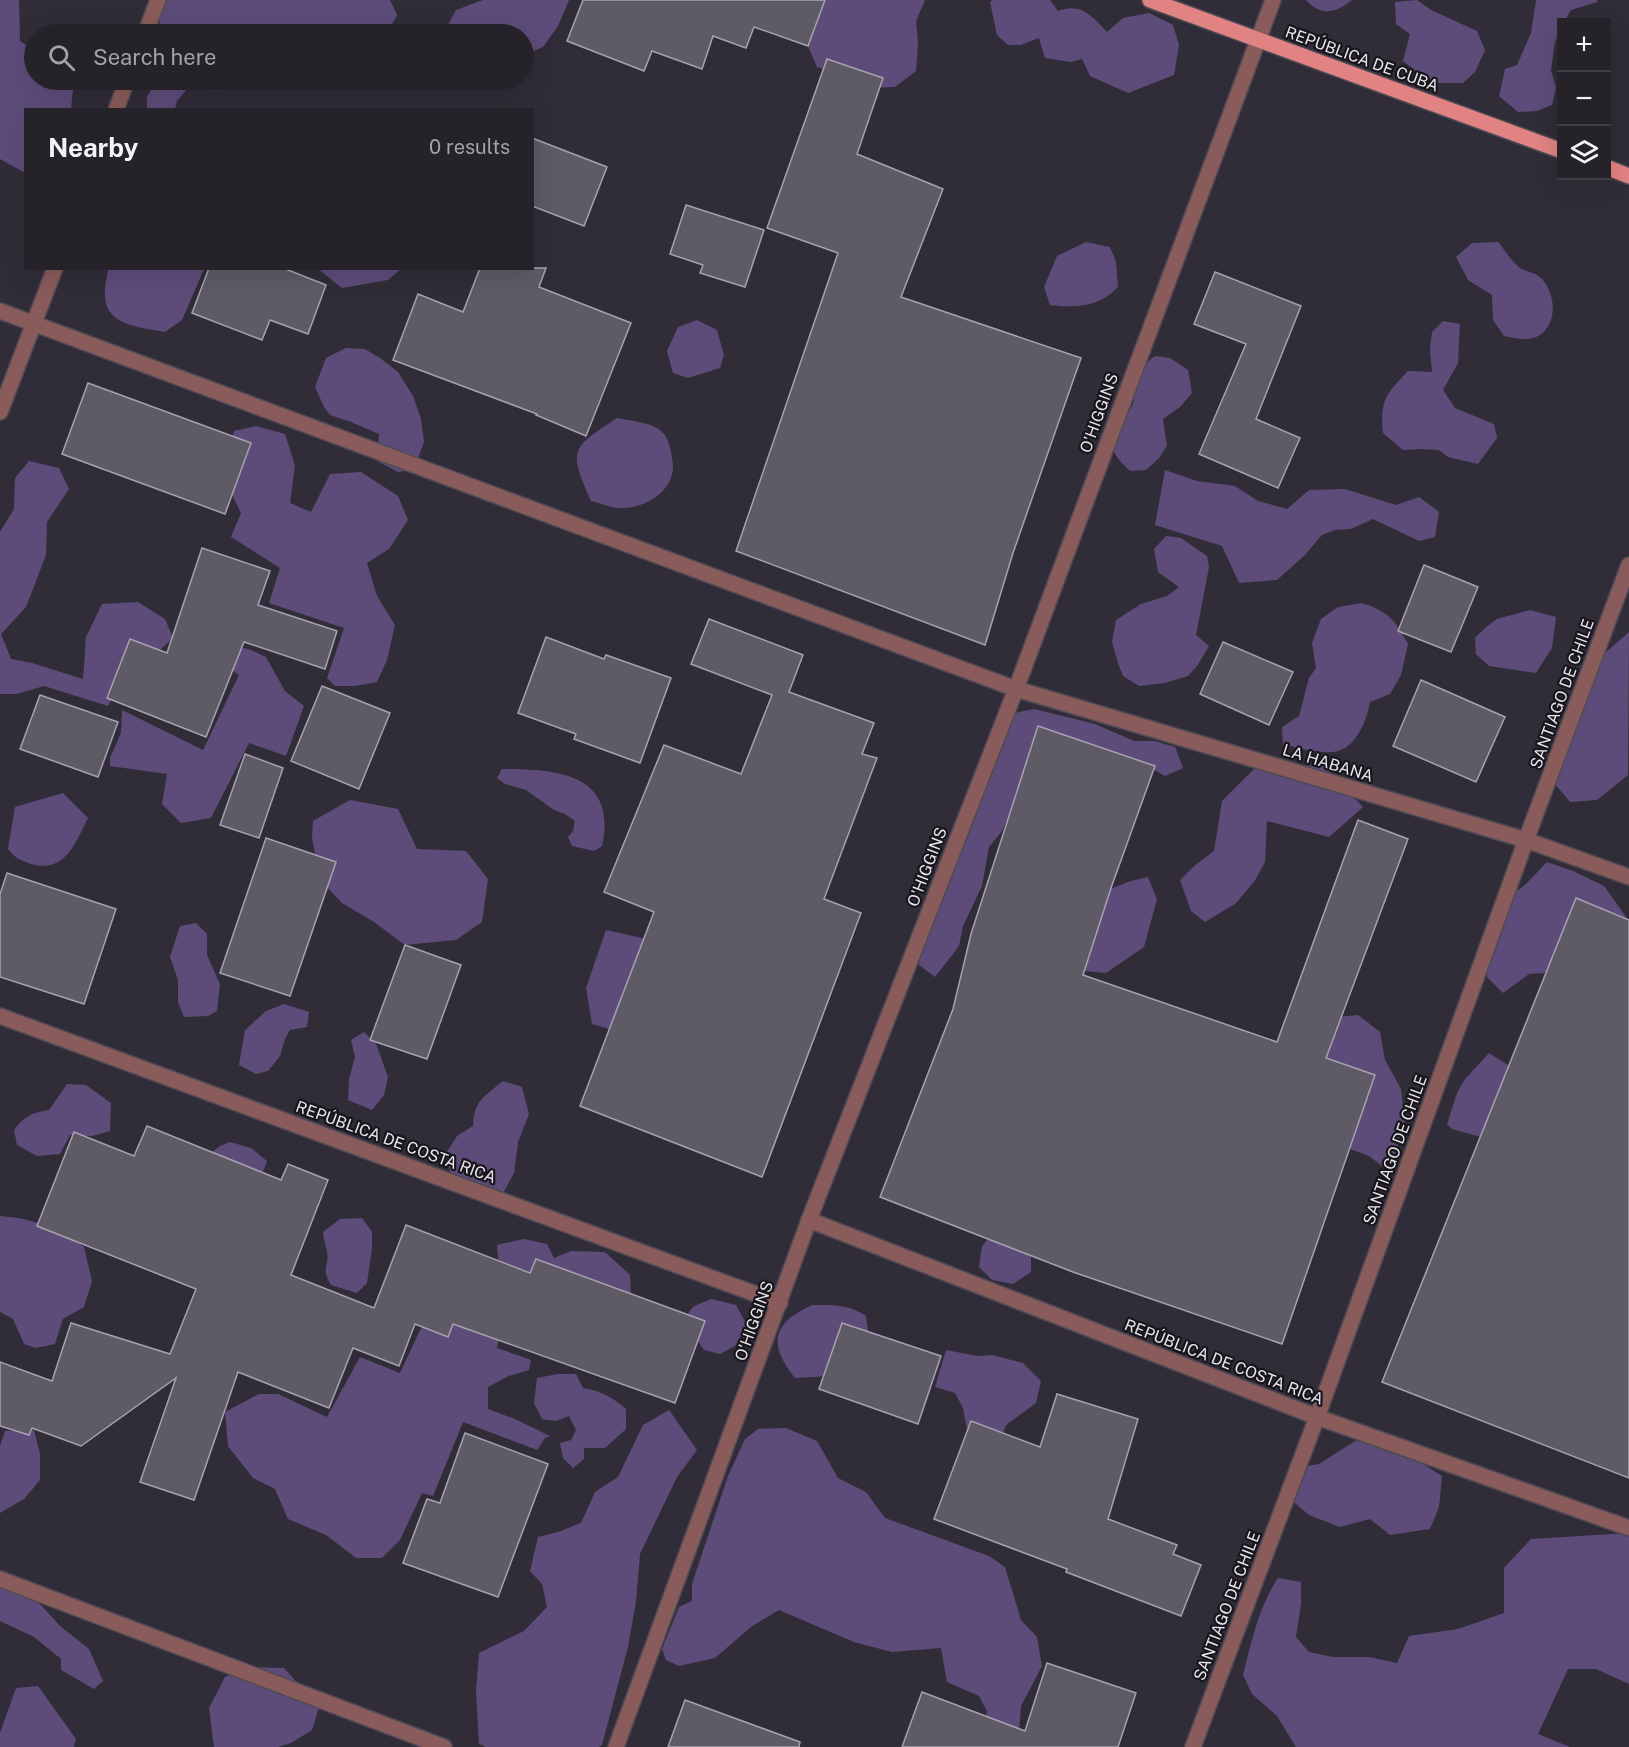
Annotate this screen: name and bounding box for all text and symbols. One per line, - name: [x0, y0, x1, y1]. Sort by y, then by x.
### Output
- map controls: [1557, 18, 1611, 180]
- button: +: [1557, 18, 1611, 72]
- street label: REPÚBLICA DE CUBA: [1283, 21, 1442, 96]
- search box: [24, 24, 534, 90]
- icon: search: [45, 41, 78, 74]
- text: Search here: [93, 44, 217, 70]
- button: −: [1557, 72, 1611, 126]
- button: layers: [1557, 126, 1611, 180]
- text: Nearby: [48, 132, 138, 163]
- text: 0 results: [429, 135, 510, 159]
- street label: O'HIGGINS: [1076, 371, 1122, 455]
- street label: SANTIAGO DE CHILE: [1526, 617, 1598, 771]
- street label: LA HABANA: [1280, 740, 1376, 786]
- street label: O'HIGGINS: [903, 825, 951, 909]
- street label: SANTIAGO DE CHILE: [1359, 1073, 1431, 1227]
- street label: REPÚBLICA DE COSTA RICA: [293, 1096, 499, 1187]
- street label: O'HIGGINS: [731, 1279, 777, 1363]
- street label: REPÚBLICA DE COSTA RICA: [1122, 1314, 1327, 1409]
- street label: SANTIAGO DE CHILE: [1190, 1529, 1264, 1683]

